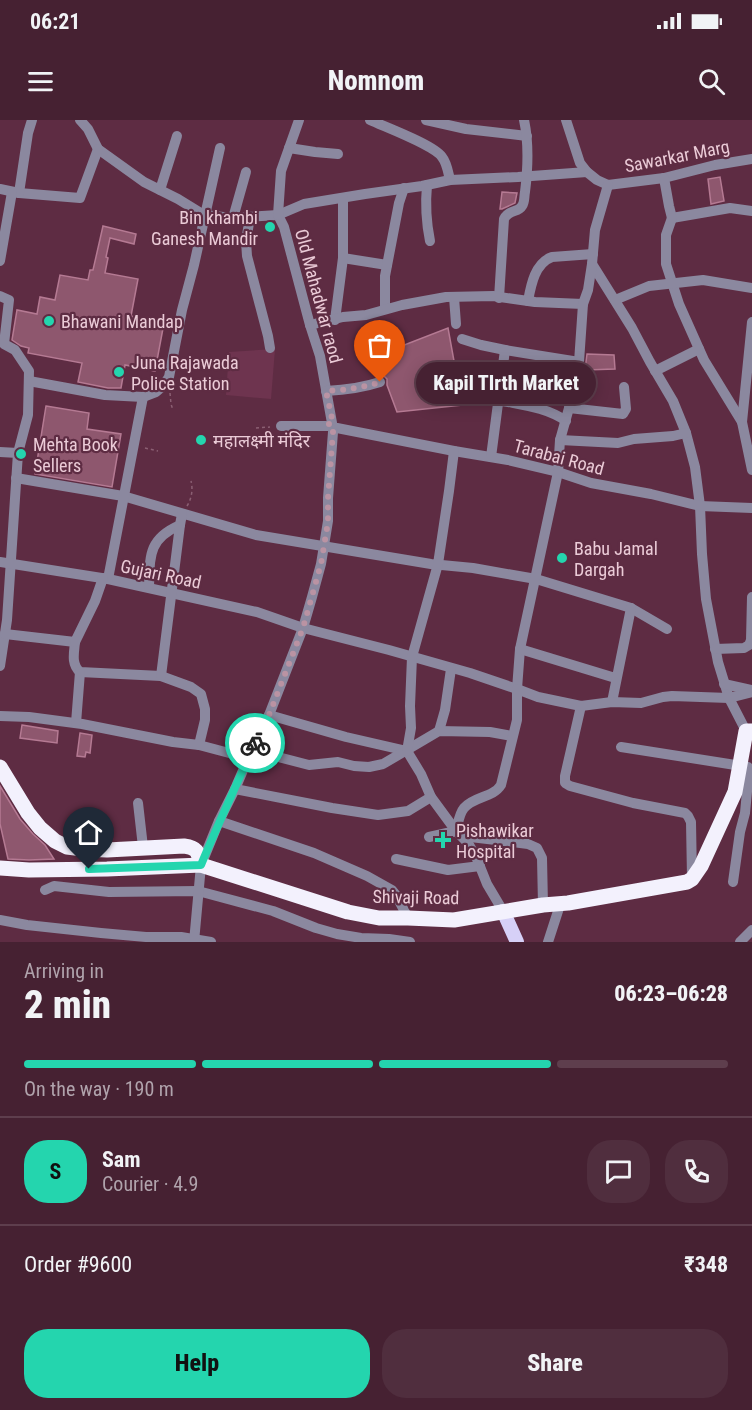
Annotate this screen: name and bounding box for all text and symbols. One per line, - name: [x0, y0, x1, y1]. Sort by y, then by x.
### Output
- text: 06:21: [30, 9, 81, 34]
- icon: menu: [24, 65, 57, 98]
- text: Nomnom: [328, 65, 424, 97]
- icon: search: [695, 65, 728, 98]
- street label: Sawarkar Marg: [623, 136, 731, 176]
- place label: Bin khambi Ganesh Mandir: [151, 207, 259, 249]
- marker: Bin khambi Ganesh Mandir: [263, 220, 277, 234]
- street label: Old Mahadwar raod: [291, 227, 347, 365]
- place label: Bhawani Mandap: [61, 311, 183, 332]
- marker: Bhawani Mandap: [42, 314, 56, 328]
- pin: [354, 320, 405, 382]
- icon: bag: [363, 329, 396, 362]
- place label: Juna Rajawada Police Station: [131, 352, 239, 394]
- callout: Kapil TIrth Market: [416, 361, 596, 403]
- marker: Juna Rajawada Police Station: [112, 365, 126, 379]
- text: Kapil TIrth Market: [433, 371, 579, 395]
- place label: महालक्ष्मी मंदिर: [213, 430, 311, 451]
- marker: महालक्ष्मी मंदिर: [194, 433, 208, 447]
- place label: Mehta Book Sellers: [33, 434, 118, 476]
- street label: Tarabai Road: [512, 435, 606, 479]
- marker: Mehta Book Sellers: [14, 447, 28, 461]
- place label: Babu Jamal Dargah: [574, 538, 658, 580]
- marker: Babu Jamal Dargah: [555, 551, 569, 565]
- street label: Gujari Road: [119, 555, 203, 593]
- courier: [225, 713, 285, 773]
- icon: bike: [239, 727, 272, 760]
- pin: [63, 807, 114, 869]
- icon: home: [72, 816, 105, 849]
- place label: Pishawikar Hospital: [456, 820, 534, 862]
- marker: Pishawikar Hospital: [434, 831, 452, 849]
- street label: Shivaji Road: [372, 886, 460, 908]
- text: Arriving in: [24, 959, 104, 983]
- text: 06:23–06:28: [614, 981, 728, 1006]
- text: 2 min: [24, 982, 111, 1028]
- text: On the way · 190 m: [24, 1077, 174, 1101]
- button: chat: [587, 1140, 650, 1203]
- button: phone: [665, 1140, 728, 1203]
- text: Sam: [102, 1147, 141, 1172]
- text: S: [50, 1159, 61, 1184]
- text: Courier · 4.9: [102, 1172, 198, 1196]
- text: Order #9600: [24, 1252, 132, 1277]
- text: ₹348: [684, 1252, 728, 1277]
- button: Help: [24, 1329, 370, 1398]
- button: Share: [382, 1329, 728, 1398]

